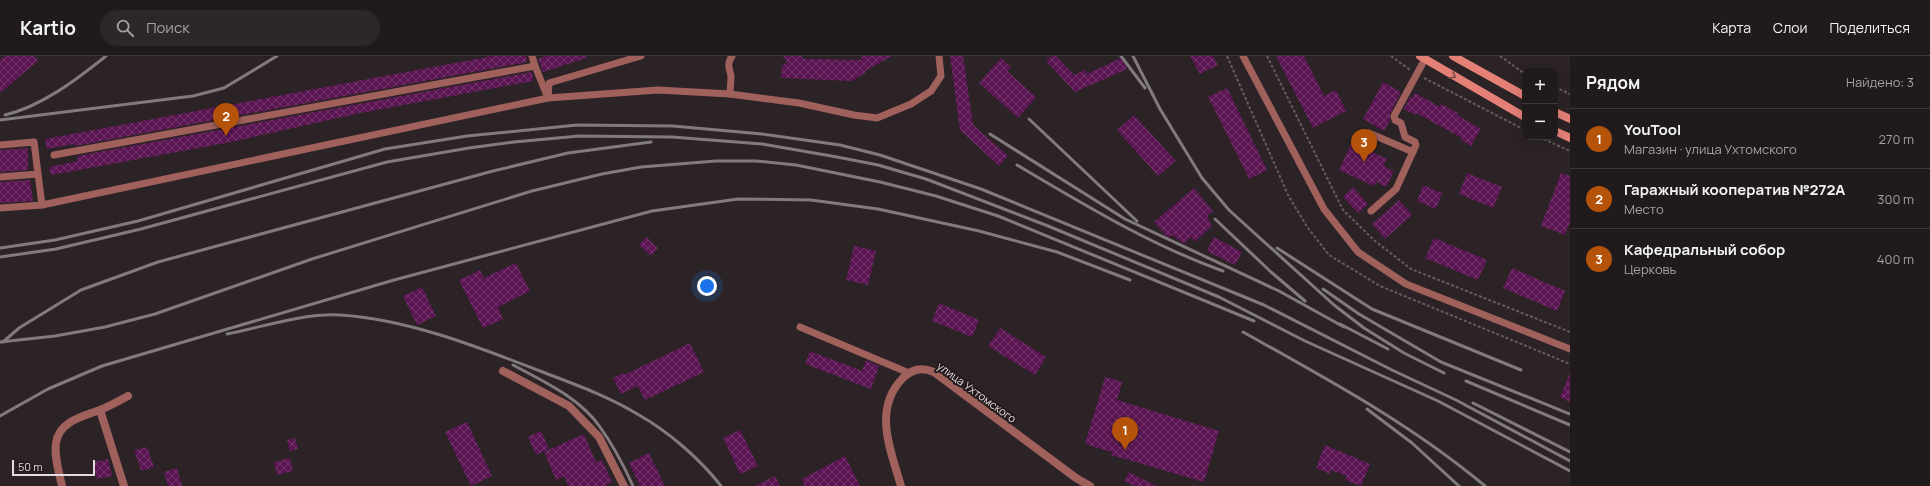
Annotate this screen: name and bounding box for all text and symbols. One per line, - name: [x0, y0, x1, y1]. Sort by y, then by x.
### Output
- search box: [100, 10, 380, 46]
- text: Kartio: [20, 15, 76, 41]
- icon: search: [114, 17, 136, 39]
- text: Поиск: [146, 17, 190, 38]
- text: Карта: [1712, 18, 1751, 37]
- text: Слои: [1773, 18, 1807, 37]
- text: Поделиться: [1829, 18, 1910, 37]
- map controls: [1522, 68, 1558, 140]
- button: +: [1522, 68, 1558, 104]
- one-way arrow: [1449, 71, 1456, 79]
- text: Рядом: [1586, 71, 1640, 94]
- text: Найдено: 3: [1846, 73, 1914, 91]
- pin: 2: [213, 103, 239, 136]
- button: −: [1522, 104, 1558, 140]
- text: YouTool: [1624, 119, 1681, 140]
- pin: 3: [1351, 129, 1377, 162]
- text: 1: [1596, 130, 1602, 148]
- text: 270 m: [1879, 130, 1914, 148]
- text: Магазин · улица Ухтомского: [1624, 140, 1797, 158]
- text: Гаражный кооператив №272А: [1624, 179, 1845, 200]
- text: 2: [1595, 190, 1603, 208]
- text: 300 m: [1877, 190, 1914, 208]
- text: Место: [1624, 200, 1664, 218]
- text: Кафедральный собор: [1624, 239, 1785, 260]
- text: 3: [1595, 250, 1603, 268]
- text: 400 m: [1877, 250, 1914, 268]
- text: Церковь: [1624, 260, 1677, 278]
- your location: [697, 276, 717, 296]
- street label: улица Ухтомского: [934, 358, 1020, 426]
- pin: 1: [1112, 417, 1138, 450]
- scale bar: [12, 458, 95, 477]
- text: 50 m: [18, 459, 43, 474]

